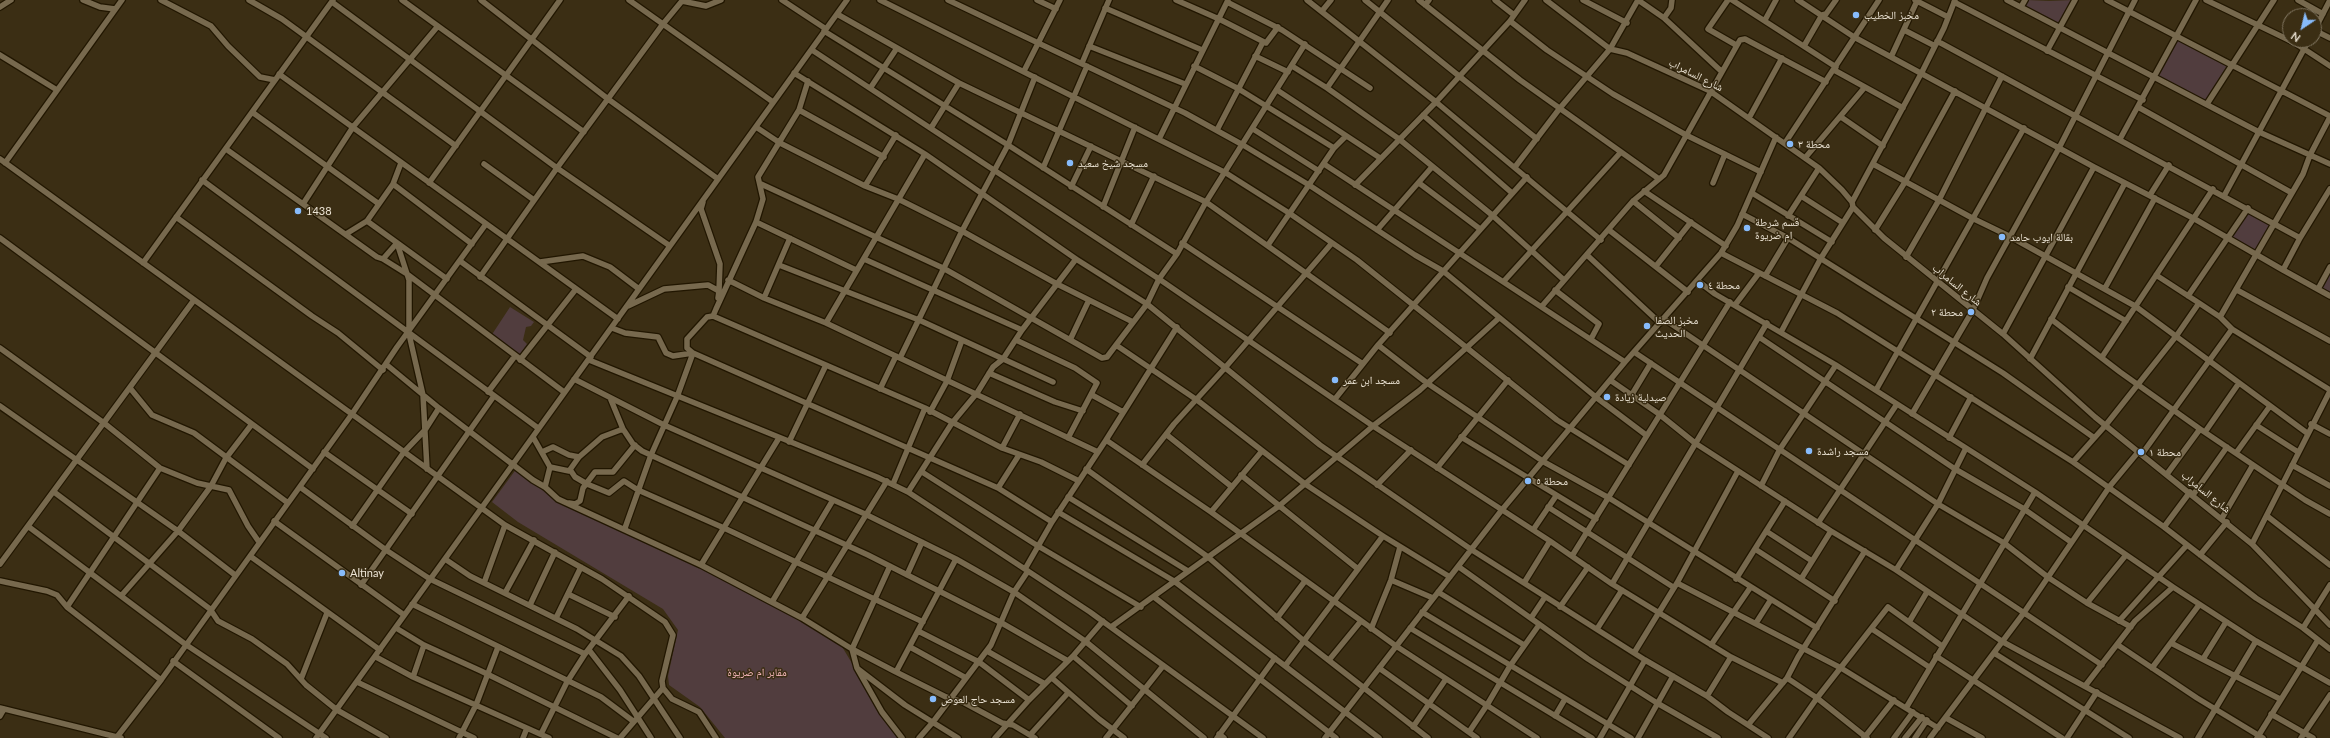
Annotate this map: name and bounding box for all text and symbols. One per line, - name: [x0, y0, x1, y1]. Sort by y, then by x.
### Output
- place label: مخبز الخطيب: [1864, 8, 1919, 22]
- north arrow: [2282, 8, 2322, 48]
- marker: مخبز الخطيب: [1851, 10, 1861, 20]
- text: N: [2288, 30, 2303, 45]
- street label: شارع السامراب: [1667, 56, 1725, 94]
- place label: محطة ٣: [1798, 137, 1830, 151]
- marker: محطة ٣: [1785, 139, 1795, 149]
- place label: مسجد شيخ سعيد: [1078, 156, 1148, 170]
- marker: مسجد شيخ سعيد: [1065, 158, 1075, 168]
- place label: 1438: [306, 204, 332, 218]
- marker: 1438: [293, 206, 303, 216]
- place label: قسم شرطة ام ضريوة: [1755, 215, 1799, 241]
- marker: قسم شرطة ام ضريوة: [1742, 223, 1752, 233]
- place label: بقالة ايوب حامد: [2010, 230, 2073, 244]
- marker: بقالة ايوب حامد: [1997, 232, 2007, 242]
- street label: شارع السامراب: [1930, 261, 1984, 309]
- place label: محطة ٤: [1708, 278, 1740, 292]
- marker: محطة ٤: [1695, 280, 1705, 290]
- place label: محطة ٢: [1931, 305, 1963, 319]
- marker: محطة ٢: [1966, 307, 1976, 317]
- place label: مخبز الصفا الحديث: [1655, 313, 1698, 339]
- marker: مخبز الصفا الحديث: [1642, 321, 1652, 331]
- place label: مسجد ابن عمر: [1343, 373, 1400, 387]
- marker: مسجد ابن عمر: [1330, 375, 1340, 385]
- place label: صيدلية زيادة: [1615, 390, 1667, 404]
- marker: صيدلية زيادة: [1602, 392, 1612, 402]
- place label: مسجد راشدة: [1817, 444, 1868, 458]
- place label: محطة ١: [2149, 445, 2181, 459]
- marker: مسجد راشدة: [1804, 446, 1814, 456]
- marker: محطة ١: [2136, 447, 2146, 457]
- street label: شارع السامراب: [2179, 468, 2233, 516]
- place label: محطة ٥: [1536, 474, 1568, 488]
- marker: محطة ٥: [1523, 476, 1533, 486]
- place label: Altinay: [350, 566, 384, 580]
- marker: Altinay: [337, 568, 347, 578]
- park label: مقابر ام ضريوة: [727, 665, 787, 679]
- place label: مسجد حاج العوض: [941, 692, 1015, 706]
- marker: مسجد حاج العوض: [928, 694, 938, 704]

